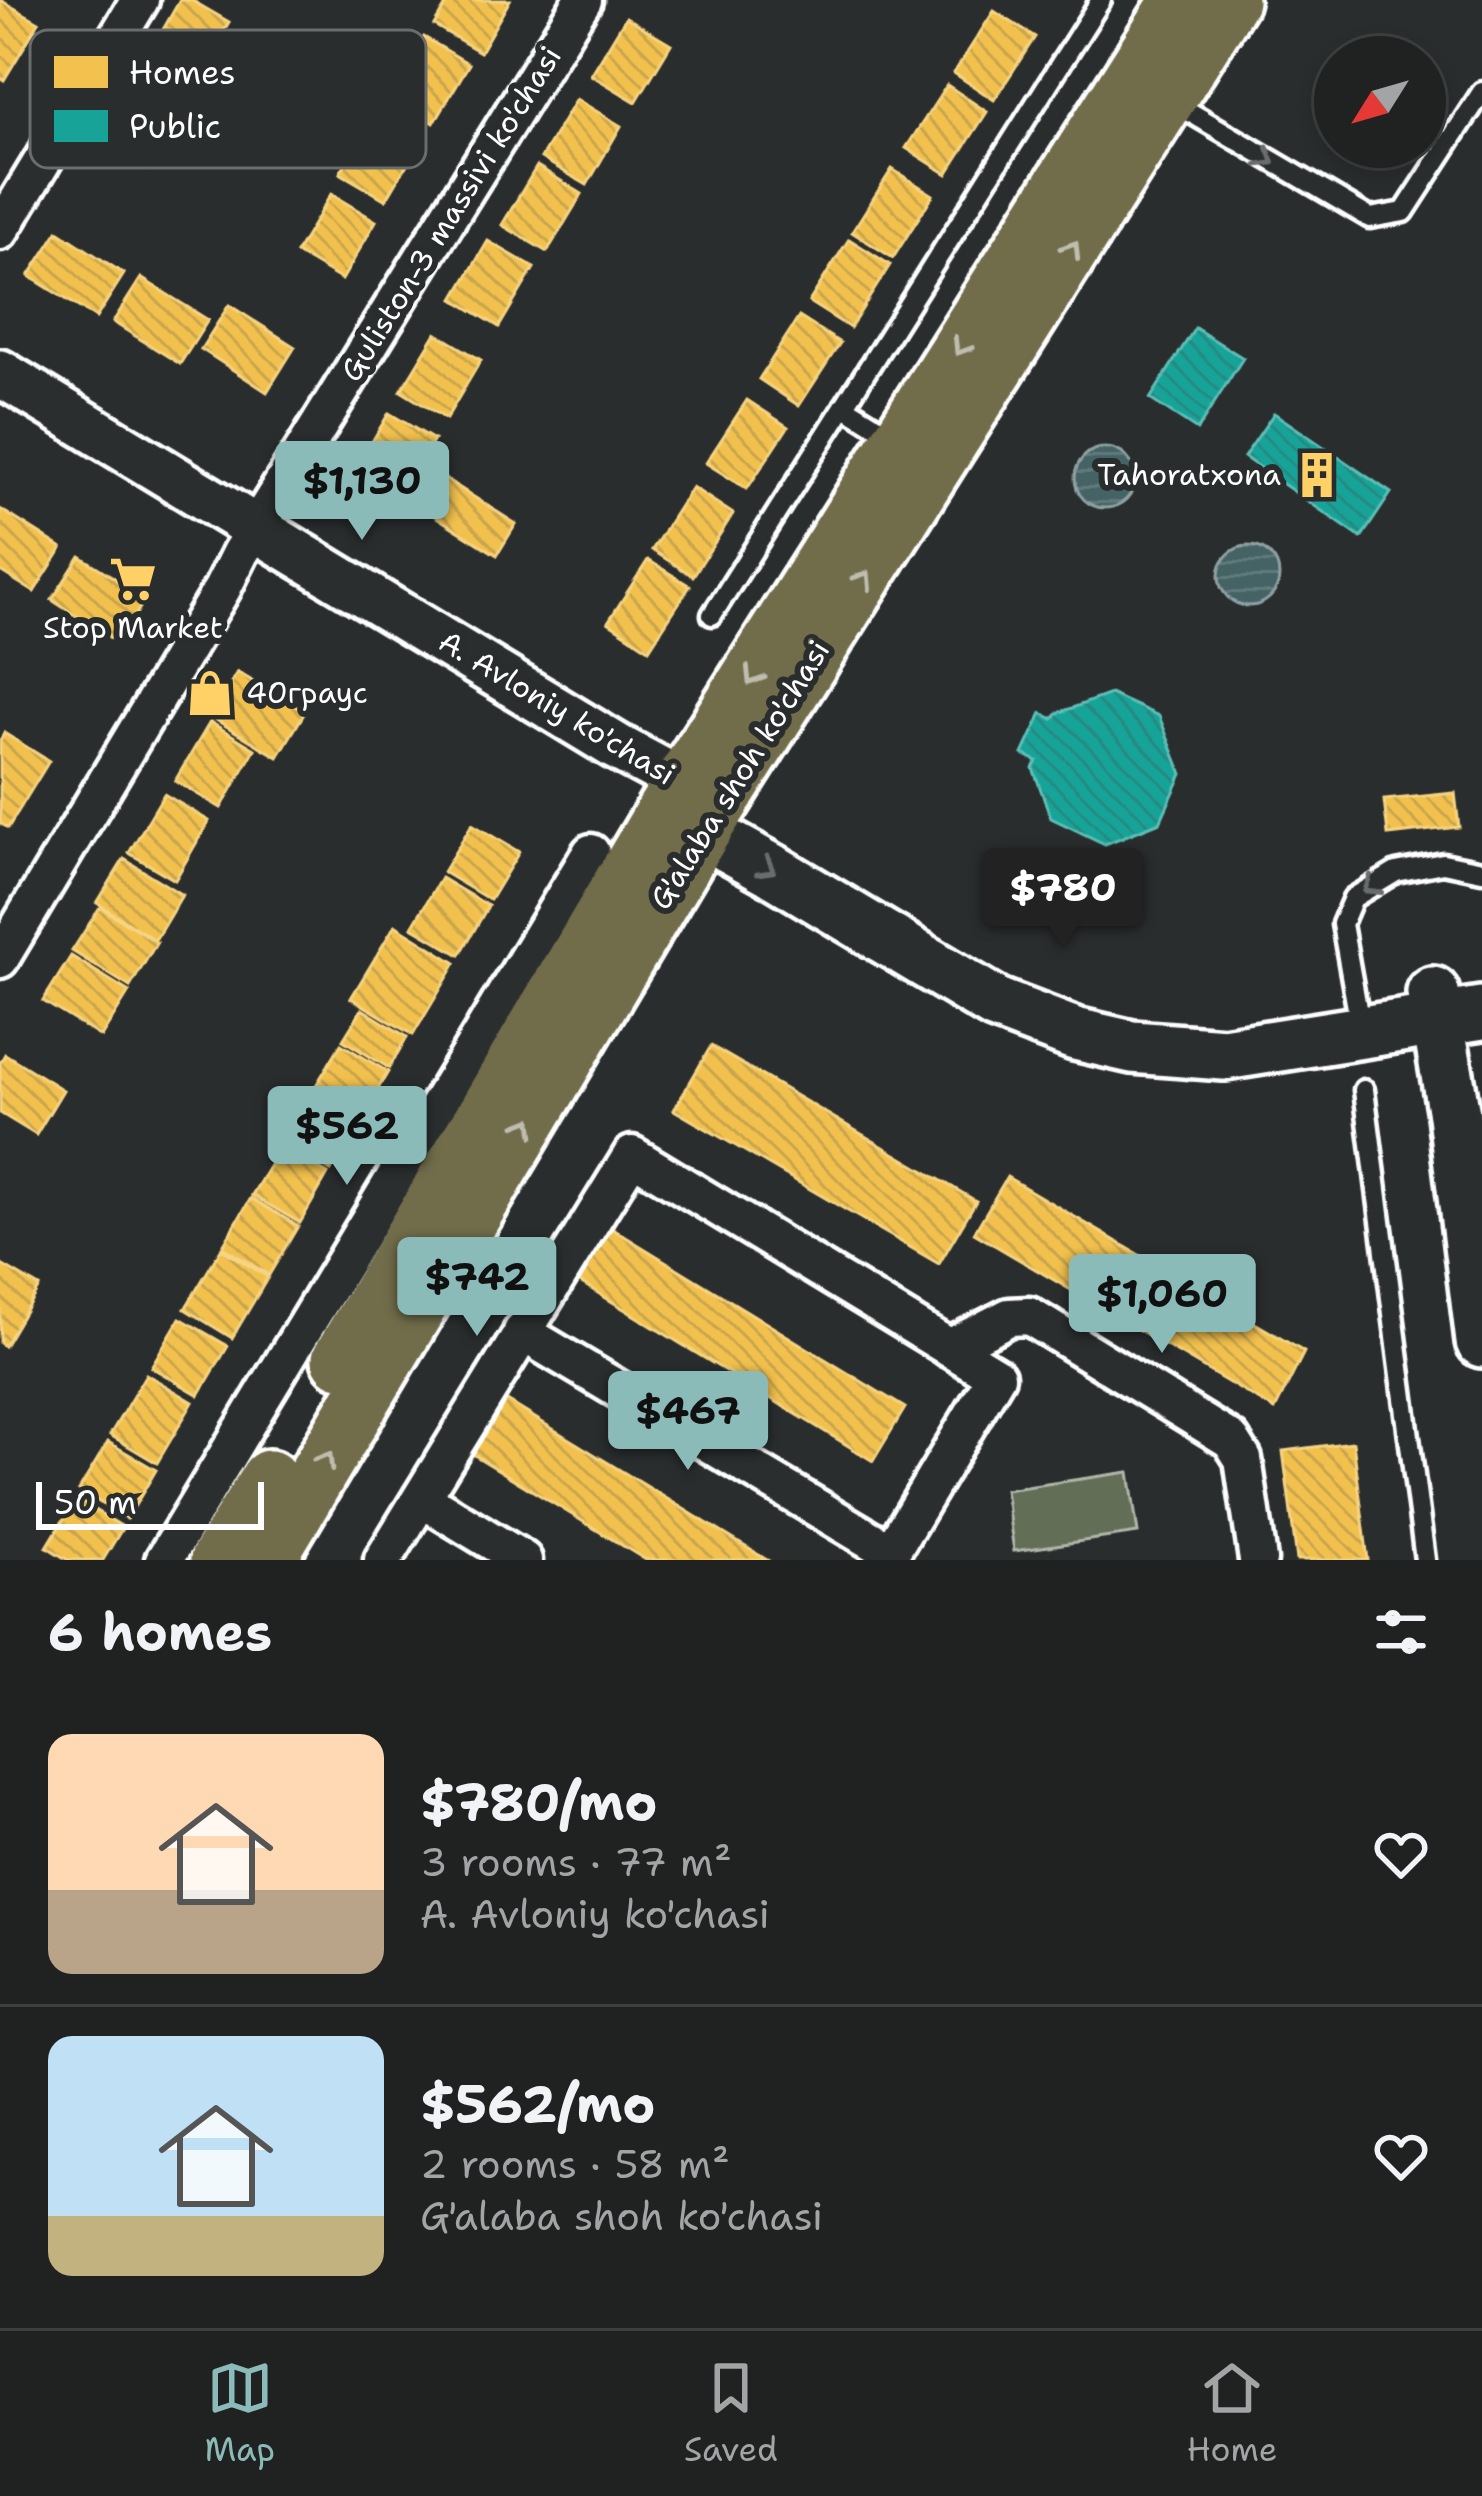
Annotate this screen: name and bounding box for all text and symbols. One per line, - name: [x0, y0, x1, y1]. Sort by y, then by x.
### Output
- legend: [30, 30, 426, 168]
- north arrow: [1314, 36, 1446, 168]
- map controls: [1314, 36, 1446, 168]
- street label: Guliston-3 massivi ko'chasi: [330, 38, 571, 389]
- text: Homes: [129, 50, 236, 95]
- text: Public: [129, 104, 221, 149]
- one-way arrow: [1254, 144, 1276, 167]
- one-way arrow: [1058, 241, 1080, 263]
- one-way arrow: [953, 334, 975, 356]
- pin: $1,130: [264, 441, 460, 543]
- building icon: Tahoratxona: [1292, 450, 1342, 500]
- text: $1,130: [302, 454, 422, 506]
- place label: Tahoratxona: [1097, 454, 1281, 495]
- supermarket icon: Stop Market: [108, 554, 158, 604]
- one-way arrow: [849, 570, 872, 592]
- place label: Stop Market: [43, 607, 223, 648]
- street label: A. Avloniy ko'chasi: [431, 621, 683, 794]
- street label: G'alaba shoh ko'chasi: [640, 632, 839, 917]
- one-way arrow: [745, 664, 767, 686]
- shop icon: 40граус: [185, 668, 235, 718]
- place label: 40граус: [246, 672, 368, 713]
- pin: $780: [992, 848, 1134, 950]
- one-way arrow: [755, 853, 776, 876]
- text: $780: [1009, 861, 1117, 913]
- one-way arrow: [1362, 873, 1384, 895]
- pin: $562: [276, 1086, 418, 1188]
- text: $562: [295, 1099, 399, 1151]
- one-way arrow: [513, 1117, 535, 1139]
- pin: $742: [406, 1237, 548, 1339]
- text: $742: [424, 1250, 530, 1302]
- pin: $1,060: [1064, 1254, 1260, 1356]
- text: $1,060: [1096, 1267, 1228, 1319]
- pin: $467: [617, 1371, 759, 1473]
- text: $467: [635, 1384, 741, 1436]
- one-way arrow: [312, 1451, 334, 1473]
- scale bar: [36, 1476, 264, 1529]
- text: 50 m: [54, 1480, 137, 1525]
- text: 6 homes: [48, 1598, 272, 1666]
- icon: filters: [1368, 1599, 1434, 1665]
- text: $780/mo: [420, 1768, 657, 1836]
- icon: home: [144, 1782, 288, 1926]
- icon: heart: [1368, 1821, 1434, 1887]
- text: 3 rooms · 77 m²: [420, 1836, 732, 1888]
- text: A. Avloniy ko'chasi: [420, 1888, 770, 1940]
- text: $562/mo: [420, 2070, 655, 2138]
- icon: home: [144, 2084, 288, 2228]
- icon: heart: [1368, 2123, 1434, 2189]
- text: 2 rooms · 58 m²: [420, 2138, 730, 2190]
- text: G'alaba shoh ko'chasi: [420, 2190, 823, 2242]
- tab: Map: [204, 2355, 275, 2472]
- tab: Saved: [684, 2355, 778, 2472]
- tab: Home: [1187, 2355, 1277, 2472]

